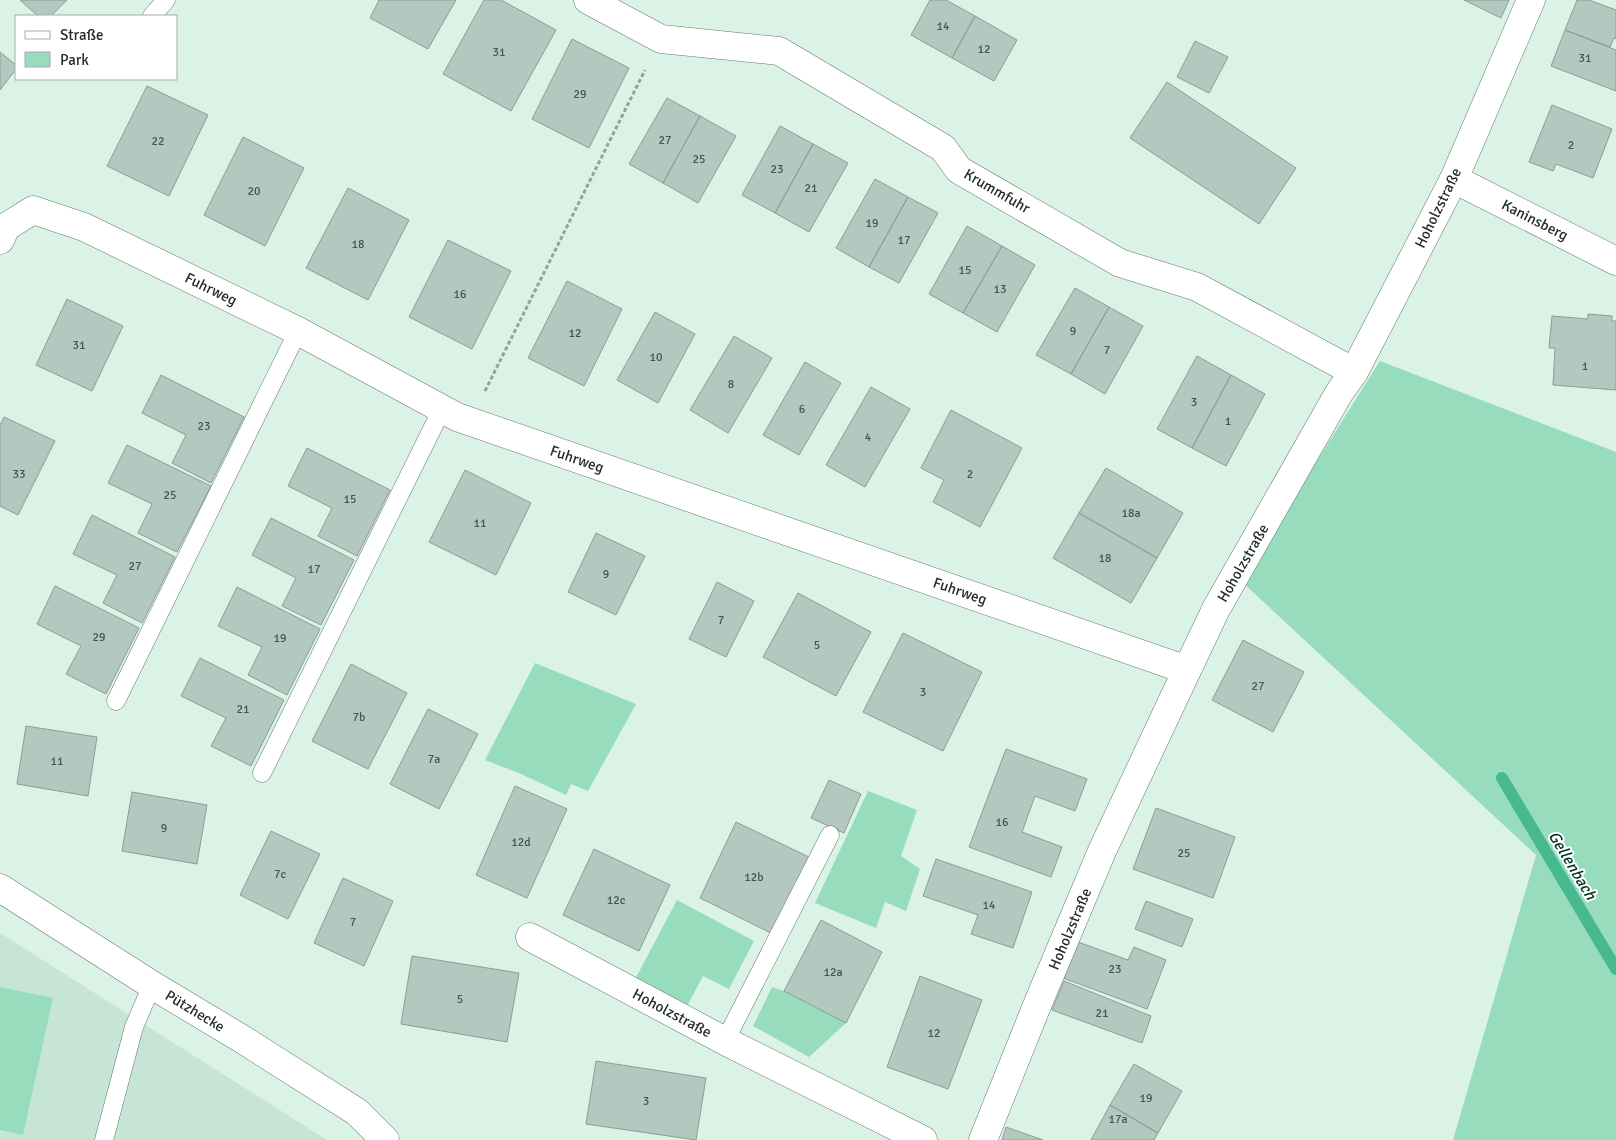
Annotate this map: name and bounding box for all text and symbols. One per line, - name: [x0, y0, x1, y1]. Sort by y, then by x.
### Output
- legend: [15, 15, 178, 80]
- house number: 14: [937, 19, 950, 34]
- text: Straße: [60, 26, 104, 44]
- house number: 12: [978, 42, 990, 57]
- house number: 31: [493, 45, 505, 60]
- text: Park: [60, 51, 89, 69]
- house number: 31: [1579, 51, 1591, 66]
- house number: 29: [574, 87, 586, 102]
- house number: 27: [659, 133, 671, 148]
- house number: 22: [152, 134, 164, 149]
- house number: 2: [1568, 138, 1574, 153]
- house number: 25: [693, 152, 705, 167]
- house number: 23: [771, 162, 783, 177]
- street label: Krummfuhr: [961, 165, 1034, 217]
- street label: Hoholzstraße: [1411, 165, 1465, 251]
- house number: 21: [805, 181, 817, 196]
- house number: 20: [248, 184, 260, 199]
- street label: Kaninsberg: [1499, 196, 1571, 244]
- house number: 19: [866, 216, 878, 231]
- house number: 17: [898, 233, 910, 248]
- house number: 18: [352, 237, 364, 252]
- house number: 15: [959, 263, 971, 278]
- street label: Fuhrweg: [182, 269, 240, 309]
- house number: 13: [994, 282, 1006, 297]
- house number: 16: [454, 287, 466, 302]
- house number: 9: [1070, 324, 1076, 339]
- house number: 12: [569, 326, 581, 341]
- house number: 31: [73, 338, 85, 353]
- house number: 7: [1104, 343, 1110, 358]
- house number: 10: [650, 350, 662, 365]
- house number: 1: [1582, 359, 1588, 374]
- house number: 8: [728, 377, 734, 392]
- house number: 3: [1191, 395, 1197, 410]
- house number: 6: [799, 402, 805, 417]
- house number: 1: [1225, 414, 1231, 429]
- house number: 23: [198, 419, 210, 434]
- house number: 4: [865, 430, 872, 445]
- street label: Fuhrweg: [548, 441, 606, 477]
- house number: 33: [13, 467, 25, 482]
- house number: 2: [967, 467, 973, 482]
- house number: 25: [164, 488, 176, 503]
- house number: 15: [344, 492, 356, 507]
- house number: 18a: [1121, 506, 1141, 521]
- house number: 11: [474, 516, 486, 531]
- street label: Hoholzstraße: [1213, 521, 1273, 605]
- house number: 18: [1099, 551, 1111, 566]
- house number: 27: [129, 559, 141, 574]
- house number: 17: [308, 562, 320, 577]
- house number: 9: [603, 567, 609, 582]
- street label: Fuhrweg: [931, 573, 989, 609]
- house number: 7: [718, 613, 724, 628]
- house number: 29: [93, 630, 105, 645]
- house number: 19: [274, 631, 286, 646]
- house number: 5: [814, 638, 820, 653]
- house number: 27: [1252, 679, 1264, 694]
- house number: 3: [920, 685, 926, 700]
- house number: 21: [237, 702, 249, 717]
- house number: 7b: [353, 710, 365, 725]
- house number: 7a: [428, 752, 440, 767]
- house number: 11: [51, 754, 63, 769]
- house number: 16: [996, 815, 1008, 830]
- house number: 9: [161, 821, 167, 836]
- water label: Gellenbach: [1544, 827, 1601, 905]
- house number: 12d: [511, 835, 531, 850]
- house number: 25: [1178, 846, 1190, 861]
- house number: 7c: [274, 867, 286, 882]
- house number: 12b: [744, 870, 764, 885]
- street label: Hoholzstraße: [1045, 885, 1095, 973]
- house number: 12c: [607, 893, 626, 908]
- house number: 14: [983, 898, 996, 913]
- house number: 7: [350, 915, 356, 930]
- house number: 23: [1109, 962, 1121, 977]
- house number: 12a: [823, 965, 843, 980]
- street label: Hoholzstraße: [629, 985, 715, 1041]
- street label: Pützhecke: [162, 986, 228, 1036]
- house number: 5: [457, 992, 463, 1007]
- house number: 21: [1096, 1006, 1108, 1021]
- house number: 12: [928, 1026, 940, 1041]
- house number: 19: [1140, 1091, 1152, 1106]
- house number: 3: [643, 1094, 649, 1109]
- house number: 17a: [1108, 1112, 1128, 1127]

